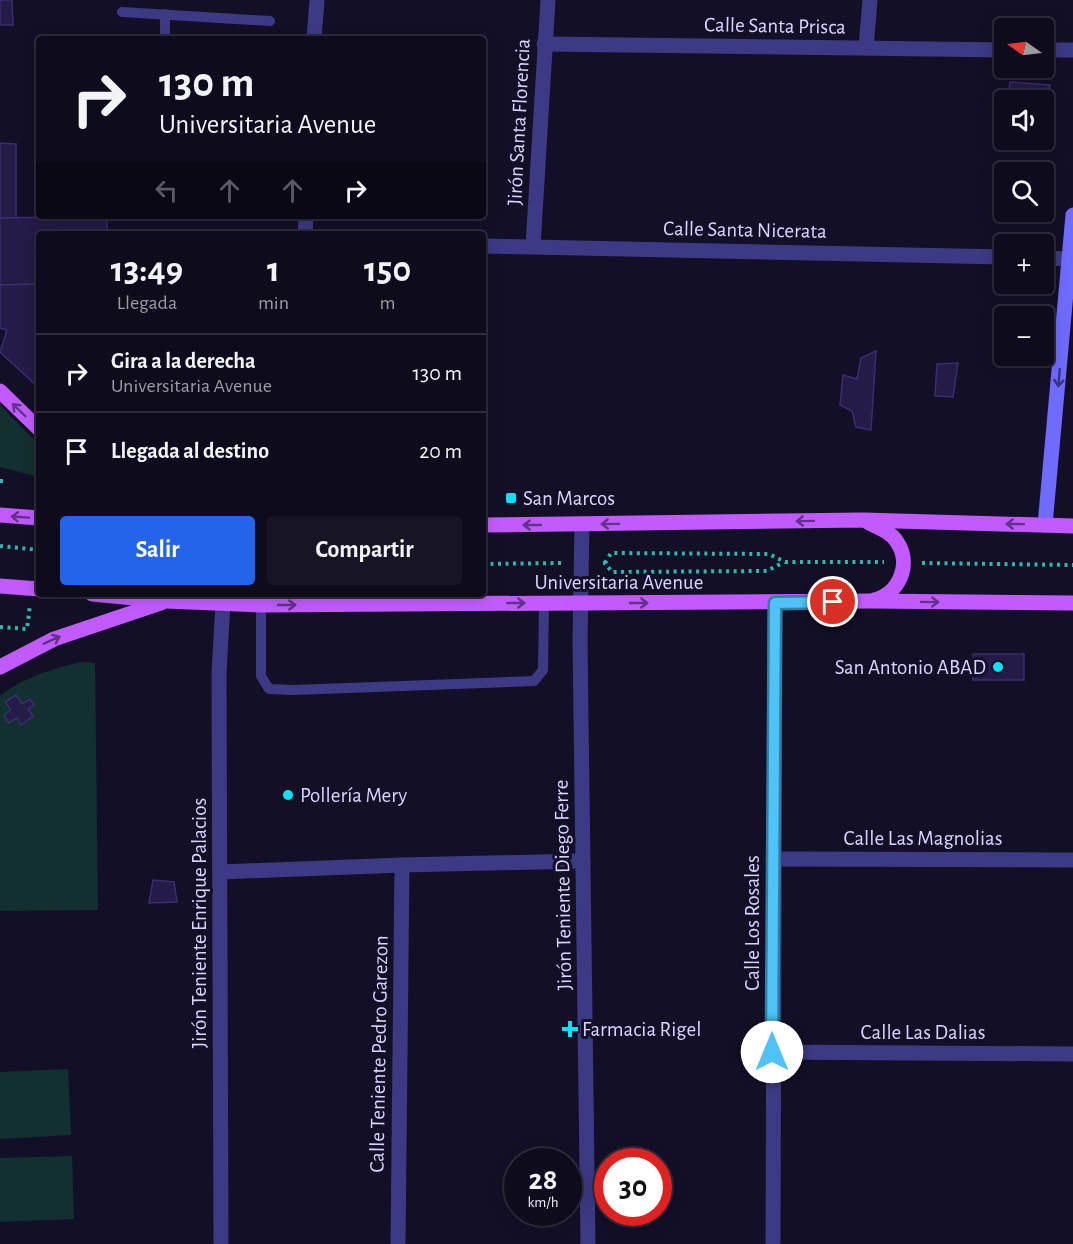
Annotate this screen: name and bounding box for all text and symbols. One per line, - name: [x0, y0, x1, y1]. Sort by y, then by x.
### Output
- street label: Calle Santa Prisca: [704, 14, 846, 38]
- north arrow: [994, 18, 1054, 78]
- map controls: [994, 18, 1054, 366]
- street label: Jirón Santa Florencia: [504, 38, 534, 206]
- icon: right: [60, 60, 138, 138]
- text: 130 m: [159, 62, 254, 104]
- button: sound: [994, 90, 1054, 150]
- text: Universitaria Avenue: [159, 111, 376, 138]
- button: search: [994, 162, 1054, 222]
- icon: left: [150, 174, 183, 207]
- icon: ahead: [213, 174, 246, 207]
- icon: ahead: [276, 174, 309, 207]
- icon: right: [339, 174, 372, 207]
- street label: Calle Santa Nicerata: [663, 218, 827, 242]
- button: +: [994, 234, 1054, 294]
- text: 13:49: [111, 252, 183, 288]
- text: 1: [267, 252, 280, 288]
- text: 150: [364, 252, 411, 288]
- text: Llegada: [117, 293, 177, 313]
- text: min: [258, 293, 289, 313]
- text: m: [380, 293, 396, 313]
- button: −: [994, 306, 1054, 366]
- text: Gira a la derecha: [111, 350, 256, 372]
- icon: right: [60, 357, 93, 390]
- text: 130 m: [413, 362, 462, 384]
- one-way arrow: [1053, 368, 1064, 388]
- text: Universitaria Avenue: [111, 376, 272, 396]
- one-way arrow: [12, 403, 27, 418]
- icon: arrive: [60, 435, 93, 468]
- text: Llegada al destino: [111, 440, 269, 462]
- text: 20 m: [419, 440, 462, 462]
- place label: San Marcos: [523, 488, 615, 509]
- marker: San Marcos: [504, 491, 518, 505]
- one-way arrow: [10, 511, 30, 522]
- one-way arrow: [795, 515, 815, 527]
- button: Salir: [60, 516, 255, 585]
- button: Compartir: [267, 516, 462, 585]
- one-way arrow: [600, 518, 620, 530]
- one-way arrow: [523, 519, 543, 531]
- one-way arrow: [1005, 519, 1025, 530]
- street label: Universitaria Avenue: [535, 572, 703, 593]
- pin: [807, 576, 858, 627]
- icon: arrive: [816, 585, 849, 618]
- one-way arrow: [919, 596, 939, 608]
- one-way arrow: [506, 597, 526, 609]
- one-way arrow: [629, 597, 649, 609]
- one-way arrow: [277, 599, 297, 611]
- one-way arrow: [42, 634, 60, 646]
- place label: San Antonio ABAD: [835, 657, 986, 678]
- marker: San Antonio ABAD: [991, 660, 1005, 674]
- street label: Jirón Teniente Diego Ferre: [551, 779, 575, 991]
- place label: Pollería Mery: [300, 785, 407, 806]
- marker: Pollería Mery: [281, 788, 295, 802]
- street label: Jirón Teniente Enrique Palacios: [189, 798, 210, 1048]
- street label: Calle Las Magnolias: [844, 828, 1003, 849]
- street label: Calle Los Rosales: [742, 855, 763, 991]
- street label: Calle Teniente Pedro Garezon: [366, 935, 392, 1173]
- place label: Farmacia Rigel: [582, 1019, 701, 1040]
- position arrow: [740, 1020, 804, 1084]
- marker: Farmacia Rigel: [563, 1022, 577, 1036]
- street label: Calle Las Dalias: [861, 1022, 985, 1043]
- speed limit sign: 30: [594, 1148, 672, 1226]
- text: 28: [529, 1165, 557, 1195]
- text: km/h: [528, 1195, 558, 1210]

